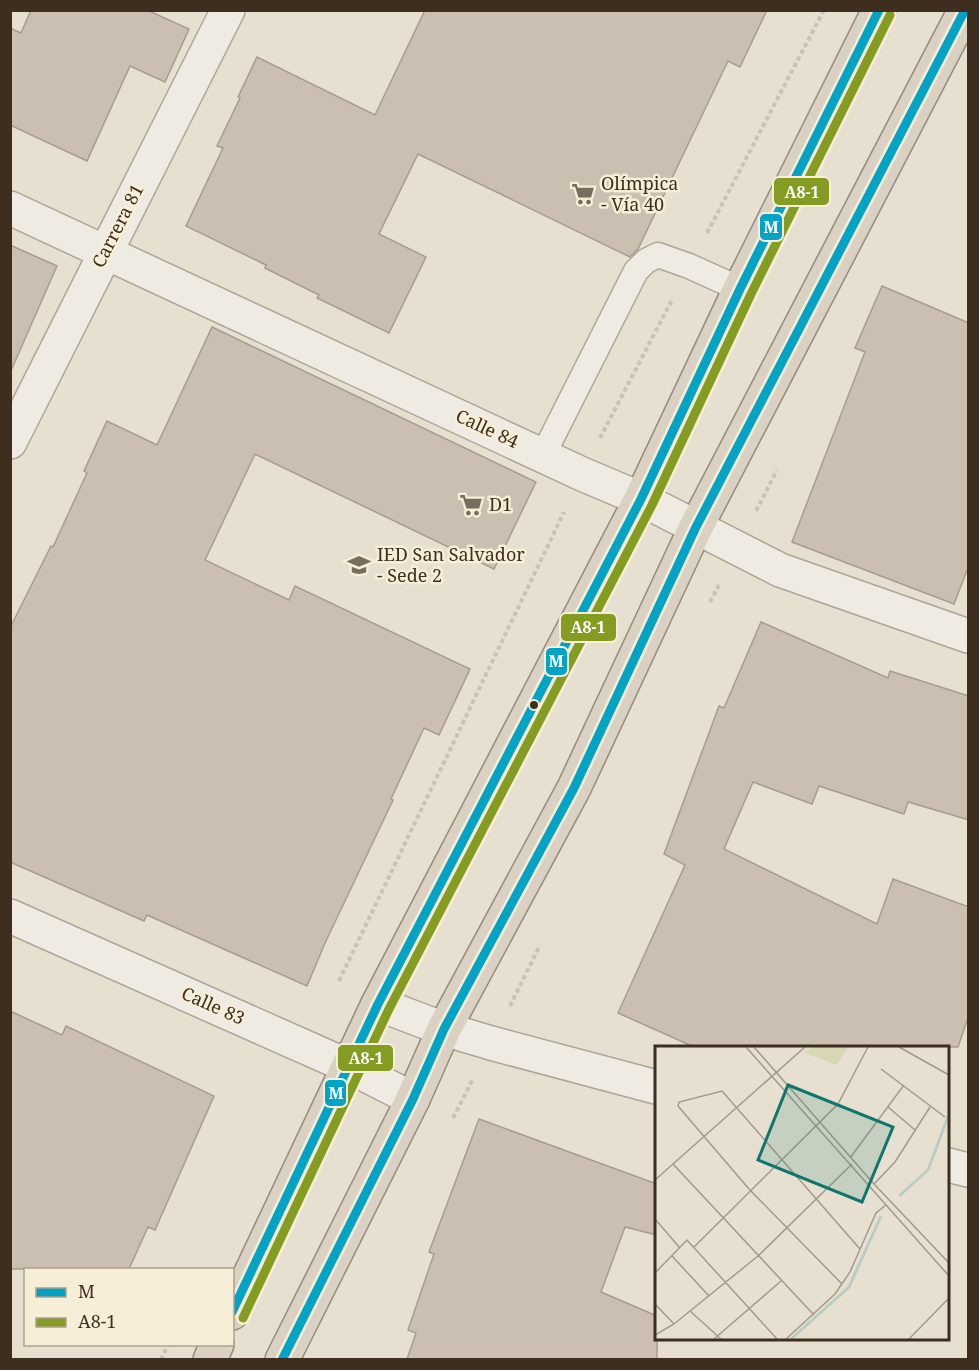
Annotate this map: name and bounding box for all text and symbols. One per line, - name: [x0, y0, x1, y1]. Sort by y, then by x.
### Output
- place label: Olímpica - Vía 40: [601, 171, 679, 216]
- line badge: A8-1: [773, 177, 830, 206]
- street label: Carrera 81: [86, 180, 148, 271]
- supermarket icon: Olímpica - Vía 40: [570, 181, 596, 207]
- text: A8-1: [784, 181, 820, 203]
- line badge: M: [759, 213, 783, 241]
- text: M: [763, 216, 779, 238]
- street label: Calle 84: [452, 403, 523, 453]
- supermarket icon: D1: [458, 492, 484, 518]
- place label: D1: [489, 492, 512, 516]
- place label: IED San Salvador - Sede 2: [377, 542, 525, 587]
- school or university icon: IED San Salvador - Sede 2: [346, 552, 372, 578]
- line badge: A8-1: [560, 613, 617, 642]
- text: A8-1: [570, 616, 606, 638]
- line badge: M: [545, 647, 568, 676]
- text: M: [548, 650, 564, 672]
- unlabelled marker: [528, 699, 540, 711]
- street label: Calle 83: [178, 981, 249, 1030]
- line badge: A8-1: [337, 1044, 394, 1072]
- inset map: [655, 1046, 949, 1340]
- text: A8-1: [348, 1047, 384, 1069]
- line badge: M: [324, 1079, 347, 1107]
- text: M: [328, 1082, 344, 1104]
- legend: [24, 1268, 234, 1346]
- text: M: [78, 1279, 95, 1303]
- text: A8-1: [78, 1309, 116, 1333]

